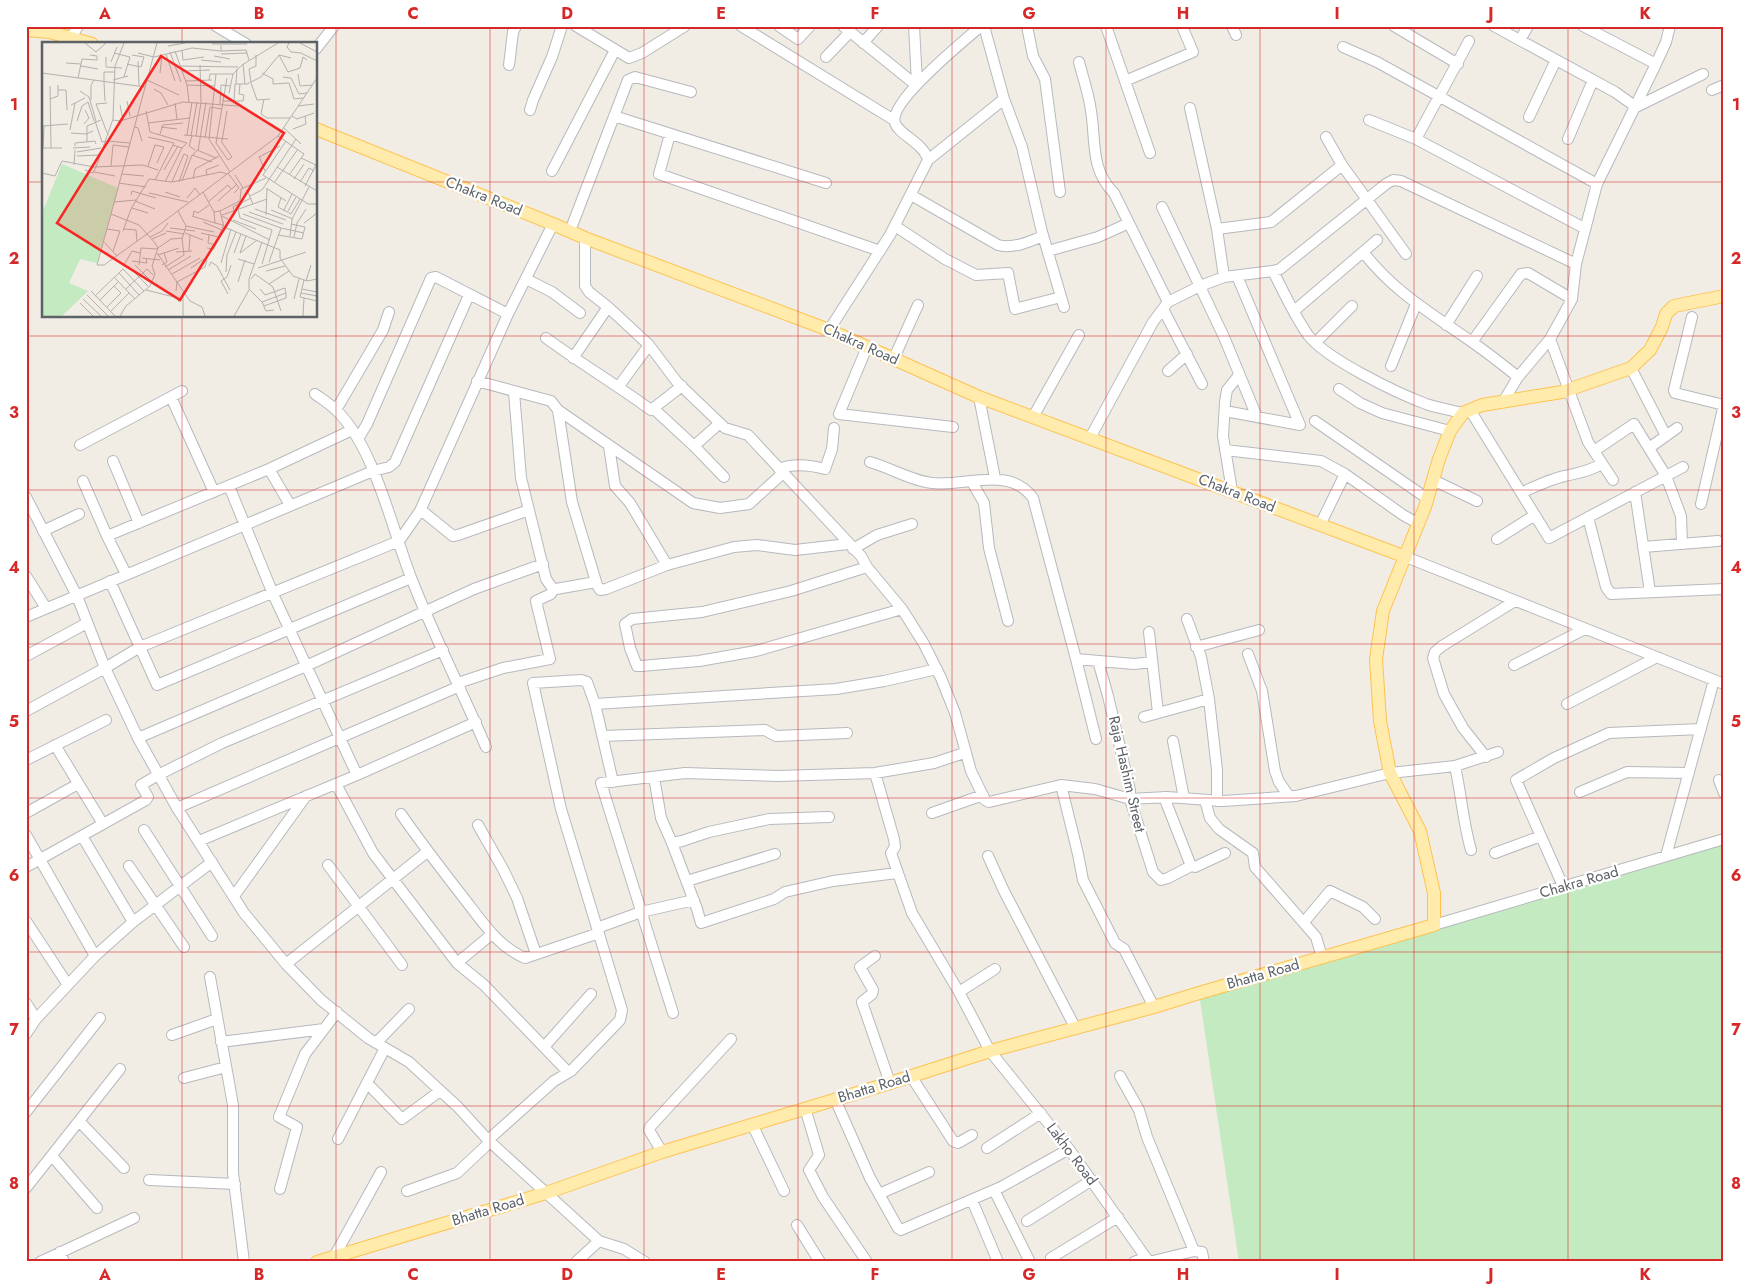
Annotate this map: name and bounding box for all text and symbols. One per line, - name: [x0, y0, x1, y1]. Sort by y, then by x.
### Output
- text: A: [98, 2, 111, 25]
- text: B: [254, 2, 264, 25]
- text: C: [407, 2, 419, 25]
- text: D: [561, 2, 573, 25]
- text: E: [716, 2, 726, 25]
- text: F: [871, 2, 879, 25]
- text: G: [1022, 2, 1036, 25]
- text: H: [1177, 2, 1189, 25]
- text: I: [1334, 2, 1340, 25]
- text: J: [1485, 2, 1494, 25]
- text: K: [1639, 2, 1651, 25]
- inset map: [42, 42, 318, 318]
- text: 1: [10, 93, 18, 116]
- text: 1: [1732, 93, 1740, 116]
- street label: Chakra Road: [442, 171, 526, 221]
- text: 2: [9, 247, 19, 270]
- text: 2: [1731, 247, 1741, 270]
- street label: Chakra Road: [819, 317, 903, 371]
- text: 3: [9, 401, 19, 424]
- text: 3: [1731, 401, 1741, 424]
- street label: Chakra Road: [1195, 468, 1279, 518]
- text: 4: [8, 556, 20, 579]
- text: 4: [1730, 556, 1742, 579]
- text: 5: [9, 710, 19, 733]
- text: 5: [1731, 710, 1741, 733]
- street label: Raja Hashim Street: [1103, 714, 1151, 835]
- street label: Chakra Road: [1537, 860, 1621, 904]
- text: 6: [9, 864, 19, 887]
- text: 6: [1731, 864, 1741, 887]
- street label: Bhatta Road: [1224, 953, 1302, 995]
- text: 7: [9, 1018, 19, 1041]
- text: 7: [1731, 1018, 1741, 1041]
- street label: Bhatta Road: [835, 1066, 913, 1108]
- street label: Lakho Road: [1041, 1118, 1103, 1190]
- text: 8: [9, 1172, 19, 1195]
- text: 8: [1731, 1172, 1741, 1195]
- street label: Bhatta Road: [449, 1189, 527, 1231]
- text: A: [98, 1263, 111, 1286]
- text: B: [254, 1263, 264, 1286]
- text: C: [407, 1263, 419, 1286]
- text: D: [561, 1263, 573, 1286]
- text: E: [716, 1263, 726, 1286]
- text: F: [871, 1263, 879, 1286]
- text: G: [1022, 1263, 1036, 1286]
- text: H: [1177, 1263, 1189, 1286]
- text: I: [1334, 1263, 1340, 1286]
- text: J: [1485, 1263, 1494, 1286]
- text: K: [1639, 1263, 1651, 1286]

